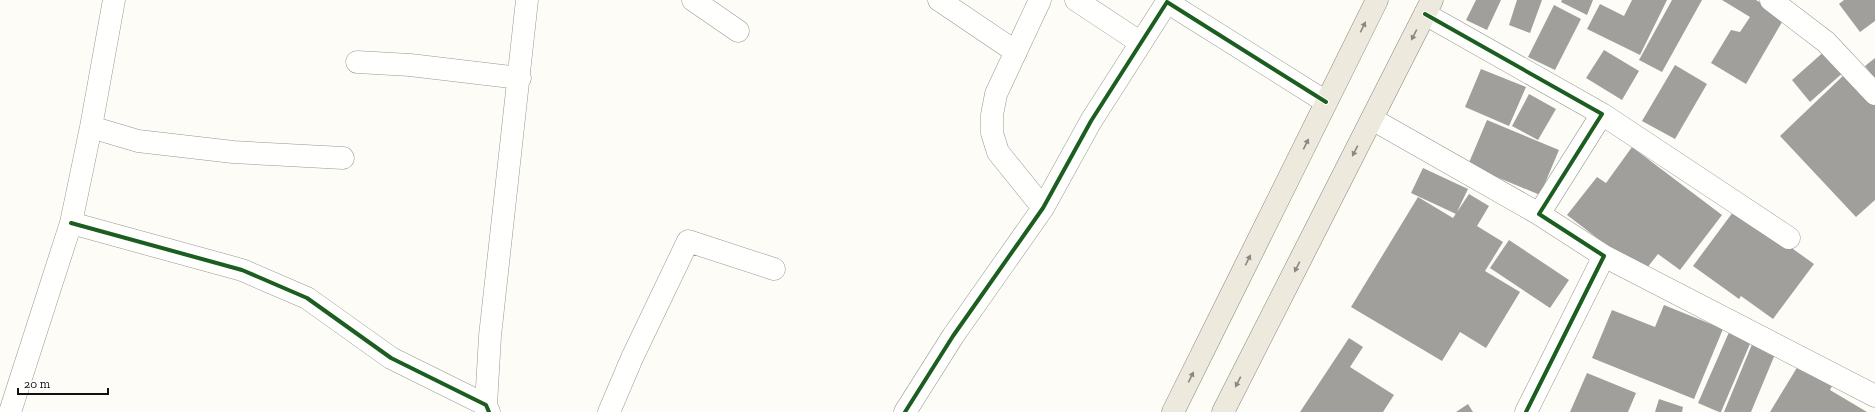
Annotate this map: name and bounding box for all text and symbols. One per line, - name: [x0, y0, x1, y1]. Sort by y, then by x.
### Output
- one-way arrow: [1360, 22, 1366, 33]
- one-way arrow: [1411, 29, 1417, 41]
- one-way arrow: [1303, 138, 1309, 150]
- one-way arrow: [1352, 145, 1359, 156]
- one-way arrow: [1245, 255, 1251, 266]
- one-way arrow: [1293, 261, 1300, 272]
- scale bar: [18, 370, 108, 396]
- one-way arrow: [1188, 371, 1194, 383]
- text: 20 m: [24, 377, 51, 391]
- one-way arrow: [1234, 377, 1241, 388]

